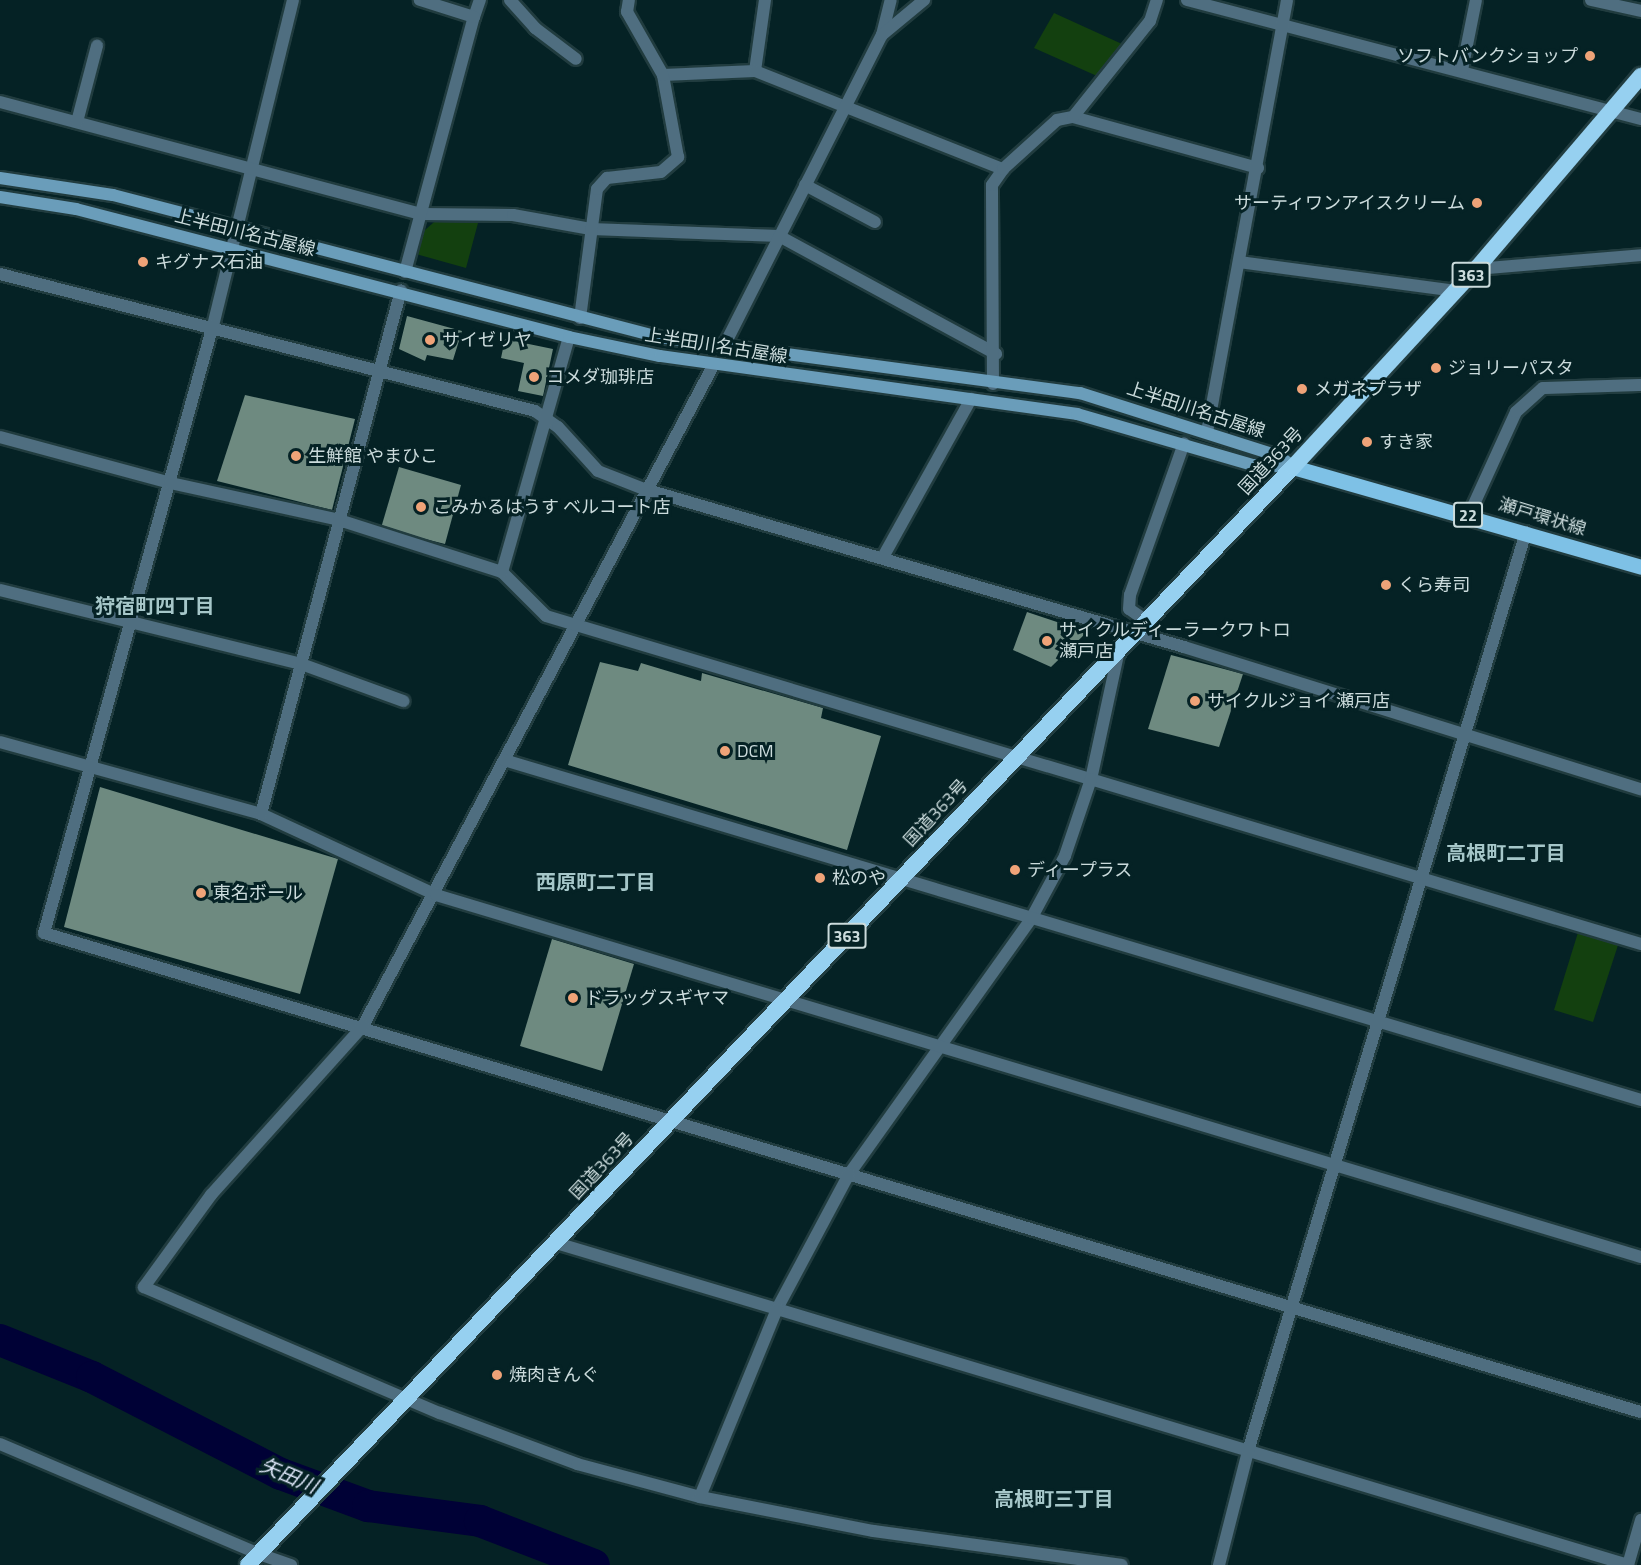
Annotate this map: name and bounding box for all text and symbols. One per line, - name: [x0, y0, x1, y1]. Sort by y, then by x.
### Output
- place label: ソフトバンクショップ: [1398, 45, 1578, 67]
- marker: ソフトバンクショップ: [1583, 49, 1597, 63]
- place label: サーティワンアイスクリーム: [1231, 192, 1465, 214]
- marker: サーティワンアイスクリーム: [1470, 196, 1484, 210]
- street label: 上半田川名古屋線: [173, 205, 317, 261]
- place label: キグナス石油: [155, 251, 263, 273]
- marker: キグナス石油: [136, 255, 150, 269]
- road number: 363: [1452, 262, 1490, 288]
- street label: 上半田川名古屋線: [643, 324, 789, 368]
- place label: サイゼリヤ: [442, 329, 532, 351]
- marker: サイゼリヤ: [423, 333, 437, 347]
- place label: ジョリーパスタ: [1448, 357, 1574, 379]
- marker: ジョリーパスタ: [1429, 361, 1443, 375]
- place label: コメダ珈琲店: [546, 366, 654, 388]
- marker: コメダ珈琲店: [527, 370, 541, 384]
- street label: 上半田川名古屋線: [1124, 377, 1268, 443]
- place label: メガネプラザ: [1314, 378, 1422, 400]
- marker: メガネプラザ: [1295, 382, 1309, 396]
- street label: 国道363号: [1234, 423, 1308, 499]
- place label: すき家: [1379, 431, 1433, 453]
- marker: すき家: [1360, 435, 1374, 449]
- place label: 生鮮館 やまひこ: [308, 445, 438, 467]
- marker: 生鮮館 やまひこ: [289, 449, 303, 463]
- street label: 瀬戸環状線: [1496, 494, 1588, 540]
- place label: こみかるはうす ベルコート店: [433, 496, 671, 518]
- marker: こみかるはうす ベルコート店: [414, 500, 428, 514]
- road number: 22: [1453, 502, 1483, 528]
- place label: くら寿司: [1398, 574, 1470, 596]
- marker: くら寿司: [1379, 578, 1393, 592]
- district label: 狩宿町四丁目: [95, 593, 215, 617]
- place label: サイクルディーラークワトロ 瀬戸店: [1059, 620, 1293, 662]
- marker: サイクルディーラークワトロ 瀬戸店: [1040, 634, 1054, 648]
- place label: サイクルジョイ 瀬戸店: [1207, 690, 1391, 712]
- marker: サイクルジョイ 瀬戸店: [1188, 694, 1202, 708]
- place label: DCM: [737, 740, 774, 762]
- marker: DCM: [718, 744, 732, 758]
- street label: 国道363号: [899, 775, 973, 851]
- district label: 高根町二丁目: [1446, 840, 1566, 864]
- place label: ディープラス: [1027, 859, 1135, 881]
- marker: ディープラス: [1008, 863, 1022, 877]
- place label: 松のや: [832, 867, 886, 889]
- district label: 西原町二丁目: [536, 869, 656, 893]
- marker: 松のや: [813, 871, 827, 885]
- place label: 東名ボール: [213, 882, 303, 904]
- marker: 東名ボール: [194, 886, 208, 900]
- road number: 363: [828, 923, 866, 949]
- place label: ドラッグスギヤマ: [585, 987, 729, 1009]
- marker: ドラッグスギヤマ: [566, 991, 580, 1005]
- street label: 国道363号: [565, 1128, 639, 1204]
- place label: 焼肉きんぐ: [509, 1364, 599, 1386]
- marker: 焼肉きんぐ: [490, 1368, 504, 1382]
- water label: 矢田川: [257, 1452, 321, 1498]
- district label: 高根町三丁目: [994, 1486, 1114, 1510]

